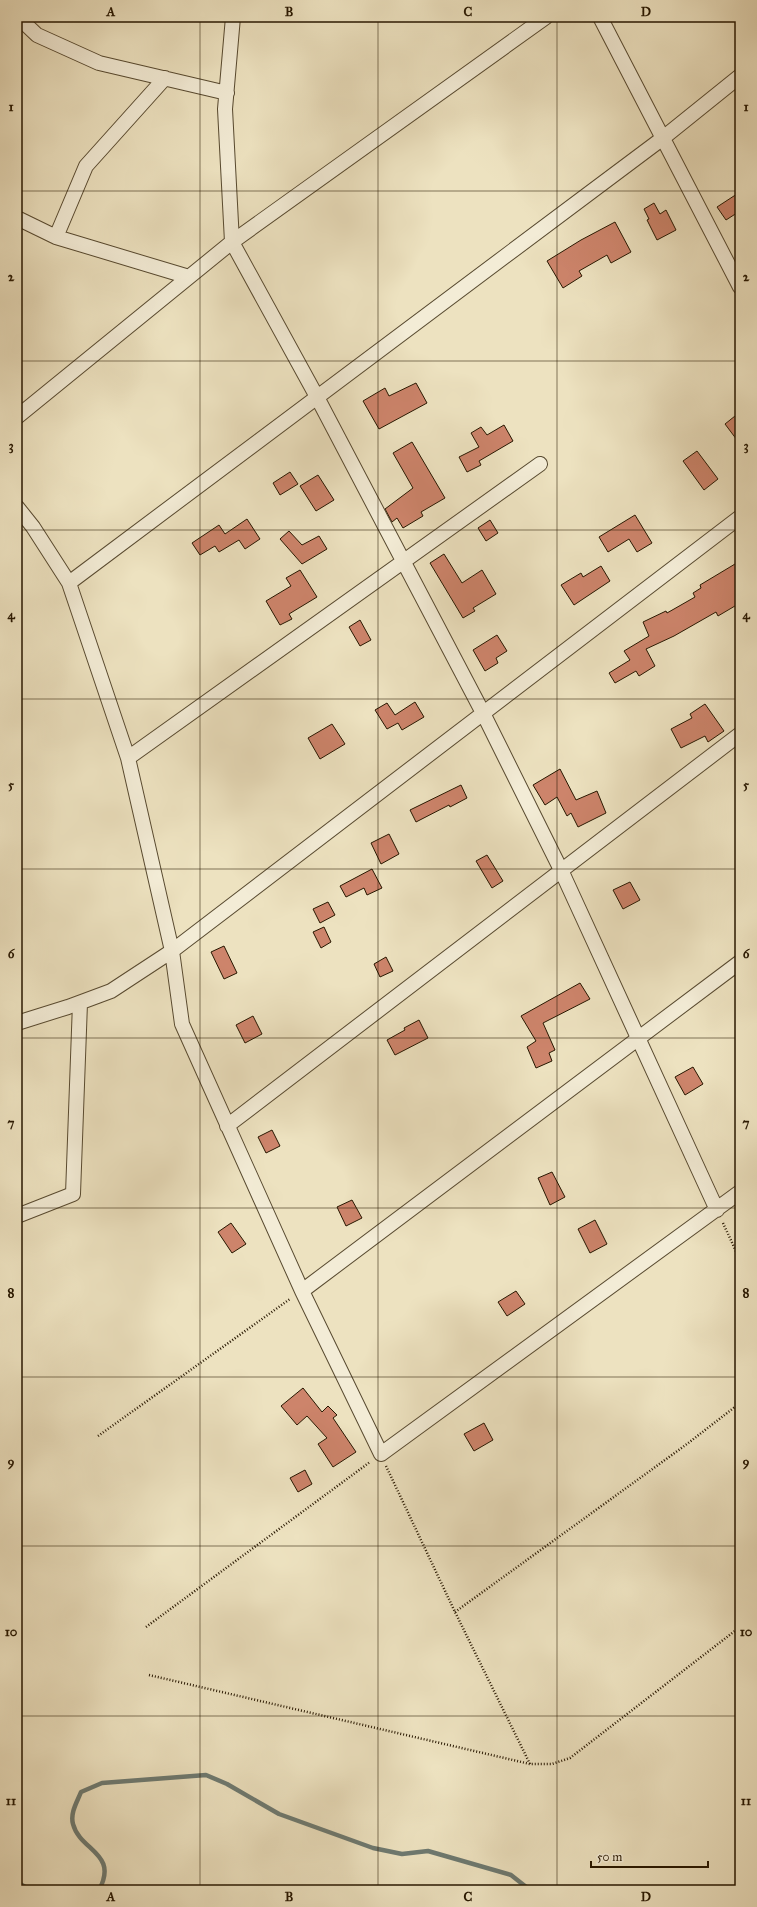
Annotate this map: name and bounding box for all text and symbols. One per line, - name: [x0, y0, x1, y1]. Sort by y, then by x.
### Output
- text: A: [106, 4, 116, 20]
- text: B: [285, 4, 294, 20]
- text: C: [464, 4, 473, 20]
- text: D: [641, 4, 651, 20]
- text: 1: [8, 99, 14, 115]
- text: 1: [743, 99, 749, 115]
- text: 2: [8, 269, 15, 285]
- text: 2: [743, 269, 750, 285]
- text: 3: [8, 438, 14, 454]
- text: 3: [743, 438, 749, 454]
- text: 4: [7, 607, 15, 623]
- text: 4: [742, 607, 750, 623]
- text: 5: [8, 777, 15, 793]
- text: 5: [743, 777, 750, 793]
- text: 6: [8, 946, 16, 962]
- text: 6: [743, 946, 751, 962]
- text: 7: [8, 1115, 15, 1131]
- text: 7: [743, 1115, 750, 1131]
- text: 8: [8, 1285, 15, 1301]
- text: 8: [743, 1285, 750, 1301]
- text: 9: [8, 1454, 15, 1470]
- text: 9: [743, 1454, 750, 1470]
- text: 10: [5, 1624, 18, 1640]
- text: 10: [740, 1624, 753, 1640]
- text: 11: [6, 1793, 16, 1809]
- text: 11: [741, 1793, 751, 1809]
- scale bar: [591, 1843, 708, 1869]
- text: 50 m: [597, 1850, 622, 1864]
- text: A: [106, 1889, 116, 1905]
- text: B: [285, 1889, 294, 1905]
- text: C: [464, 1889, 473, 1905]
- text: D: [641, 1889, 651, 1905]

